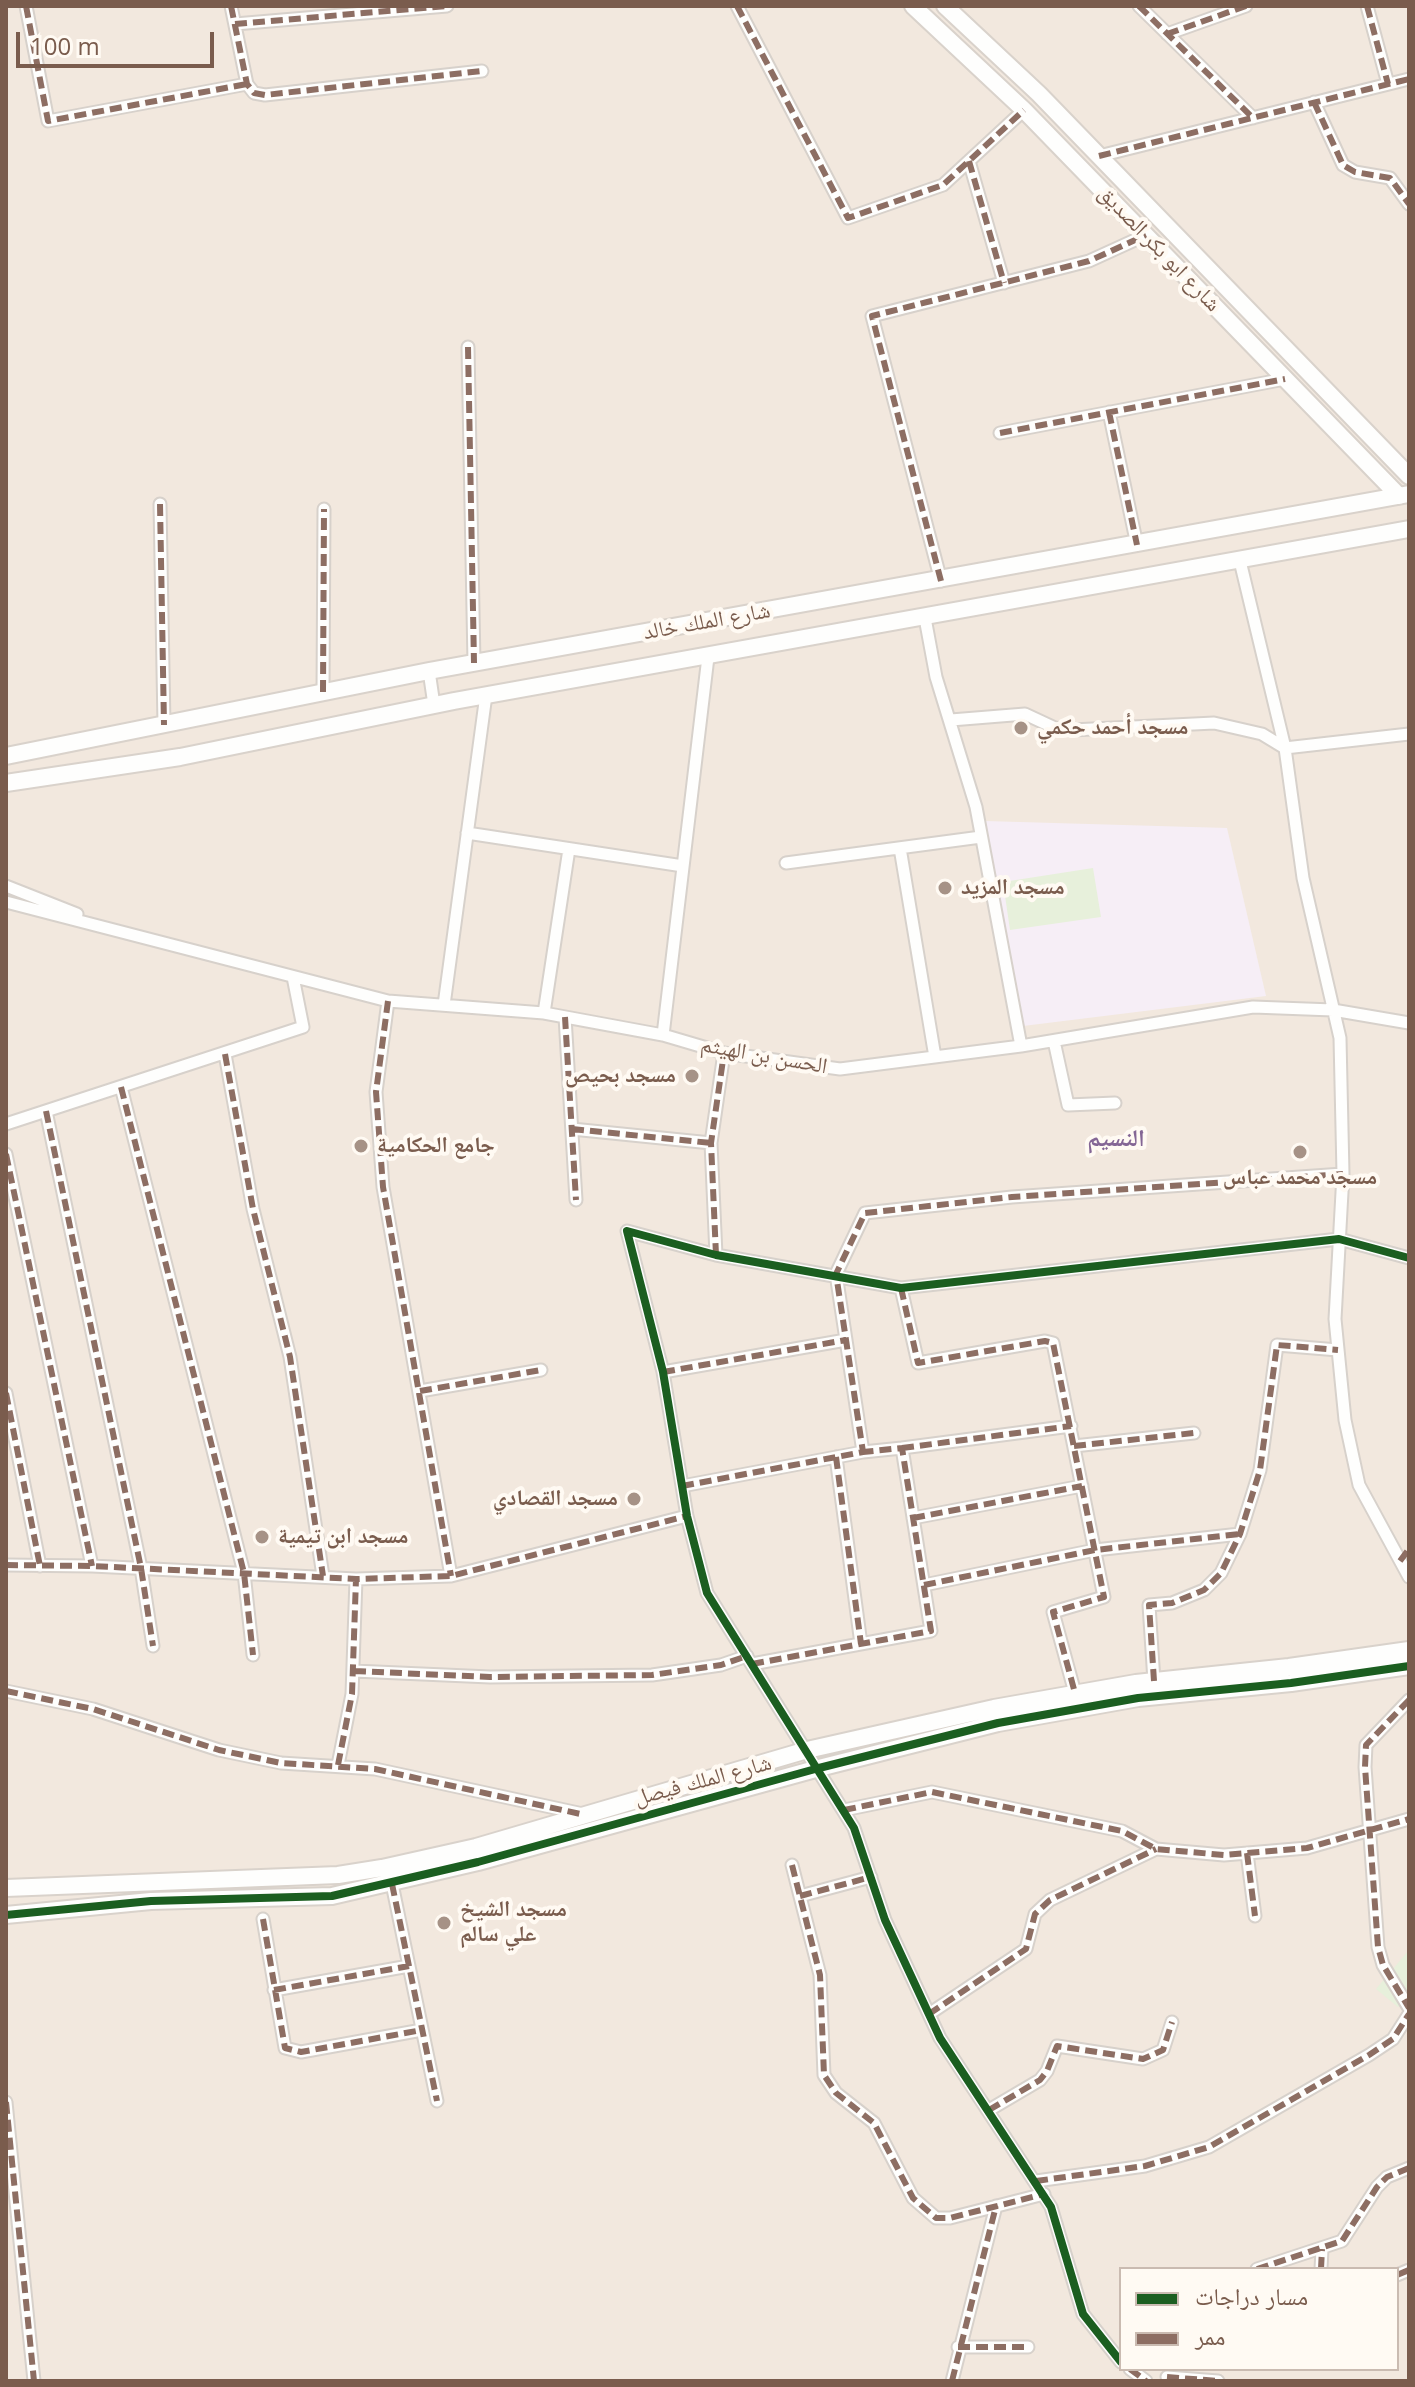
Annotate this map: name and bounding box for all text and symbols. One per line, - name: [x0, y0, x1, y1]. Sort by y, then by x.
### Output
- scale bar: [20, 16, 218, 66]
- text: 100 m: [30, 29, 100, 62]
- street label: شارع ابو بكر الصديق: [1092, 181, 1226, 317]
- street label: شارع الملك خالد: [641, 598, 773, 646]
- place label: مسجد أحمد حكمي: [1037, 715, 1188, 741]
- marker: مسجد أحمد حكمي: [1012, 719, 1030, 737]
- place label: مسجد المزيد: [961, 875, 1065, 901]
- marker: مسجد المزيد: [936, 879, 954, 897]
- street label: الحسن بن الهيثم: [699, 1032, 829, 1080]
- place label: مسجد بحيص: [565, 1063, 676, 1089]
- marker: مسجد بحيص: [683, 1067, 701, 1085]
- district label: النسيم: [1087, 1125, 1145, 1153]
- place label: جامع الحكامية: [377, 1133, 495, 1159]
- marker: جامع الحكامية: [352, 1137, 370, 1155]
- marker: مسجد محمد عباس: [1291, 1143, 1309, 1161]
- place label: مسجد محمد عباس: [1223, 1165, 1377, 1191]
- place label: مسجد القصادي: [493, 1486, 618, 1512]
- marker: مسجد القصادي: [625, 1490, 643, 1508]
- place label: مسجد ابن تيمية: [278, 1524, 408, 1550]
- marker: مسجد ابن تيمية: [253, 1528, 271, 1546]
- street label: شارع الملك فيصل: [631, 1750, 775, 1812]
- place label: مسجد الشيخ علي سالم: [460, 1897, 567, 1948]
- marker: مسجد الشيخ علي سالم: [435, 1914, 453, 1932]
- legend: [1119, 2267, 1399, 2371]
- text: مسار دراجات: [1195, 2279, 1308, 2312]
- text: ممر: [1195, 2319, 1226, 2352]

